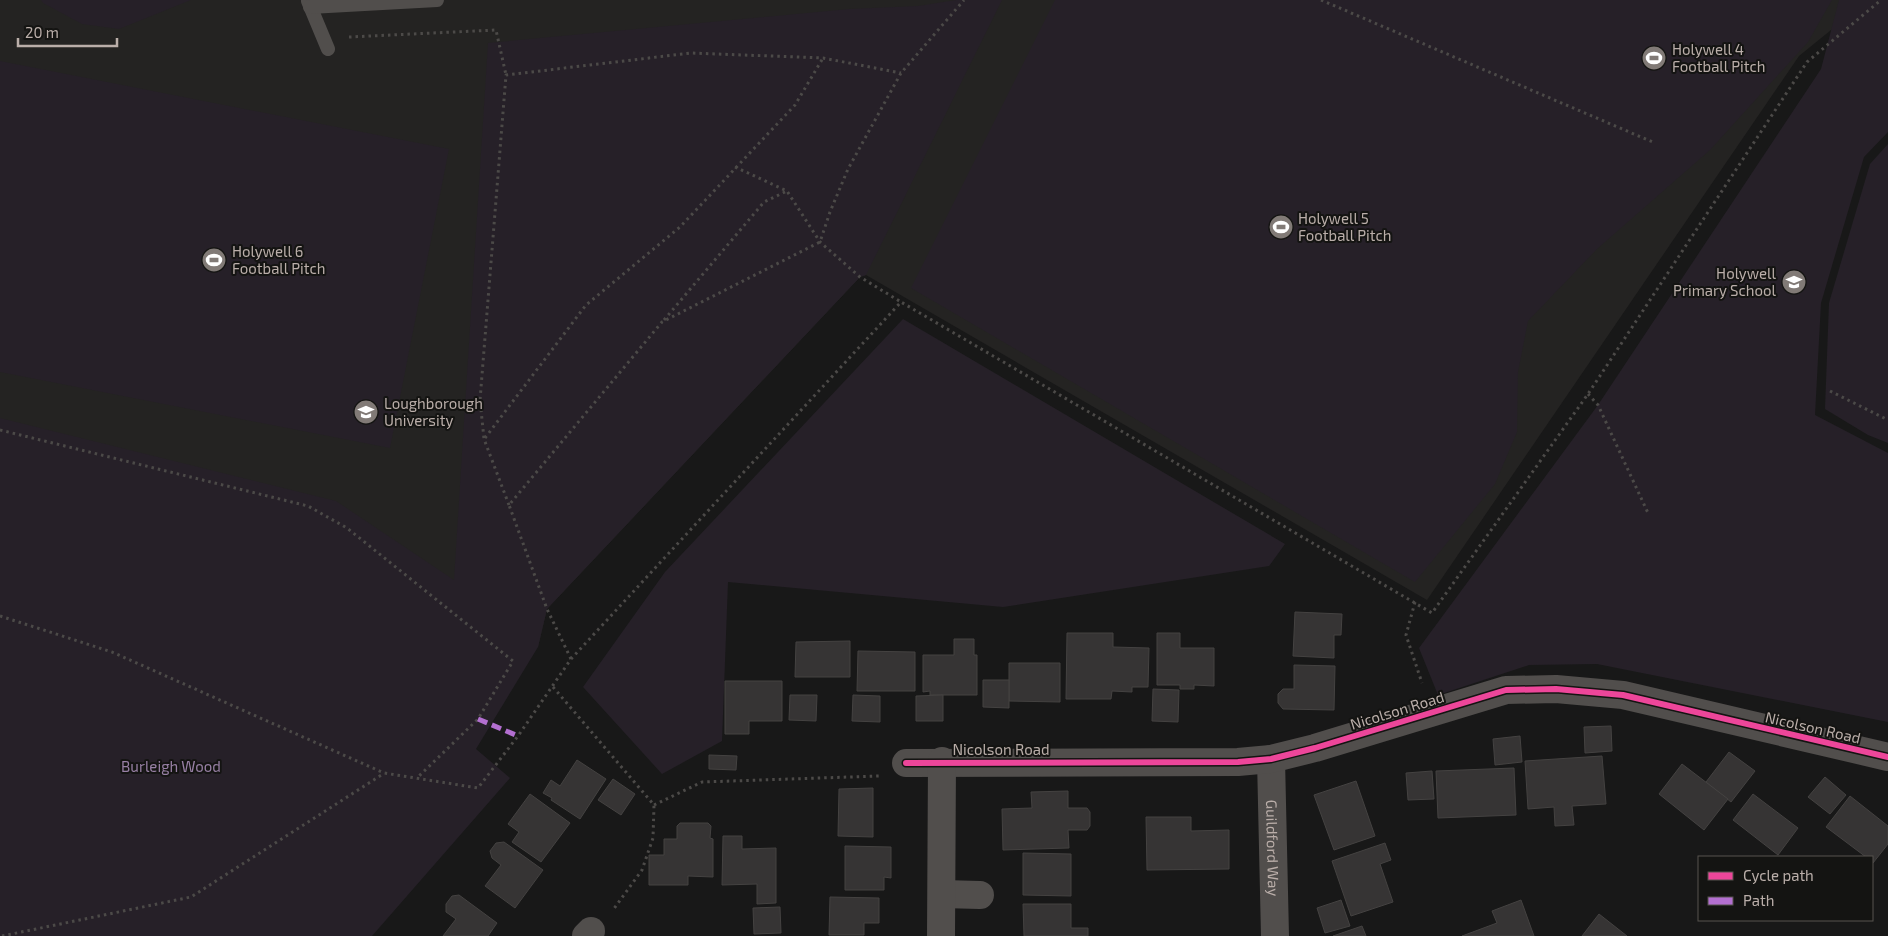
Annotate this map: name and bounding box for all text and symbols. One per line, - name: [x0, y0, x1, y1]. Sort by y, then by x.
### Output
- scale bar: [18, 15, 116, 47]
- text: 20 m: [25, 23, 59, 41]
- place label: Holywell 4 Football Pitch: [1672, 40, 1766, 75]
- sports icon: Holywell 4 Football Pitch: [1641, 45, 1667, 71]
- place label: Holywell 5 Football Pitch: [1298, 209, 1392, 244]
- sports icon: Holywell 5 Football Pitch: [1268, 214, 1294, 240]
- place label: Holywell 6 Football Pitch: [232, 242, 326, 277]
- sports icon: Holywell 6 Football Pitch: [201, 247, 227, 273]
- place label: Holywell Primary School: [1673, 264, 1777, 299]
- school or university icon: Holywell Primary School: [1781, 269, 1807, 295]
- place label: Loughborough University: [384, 394, 483, 429]
- school or university icon: Loughborough University: [353, 399, 379, 425]
- street label: Nicolson Road: [1348, 687, 1446, 733]
- street label: Nicolson Road: [1764, 707, 1862, 747]
- street label: Nicolson Road: [952, 740, 1050, 758]
- park label: Burleigh Wood: [121, 757, 221, 775]
- street label: Guildford Way: [1263, 799, 1283, 897]
- legend: [1698, 856, 1873, 921]
- text: Cycle path: [1743, 866, 1814, 884]
- text: Path: [1743, 891, 1774, 909]

